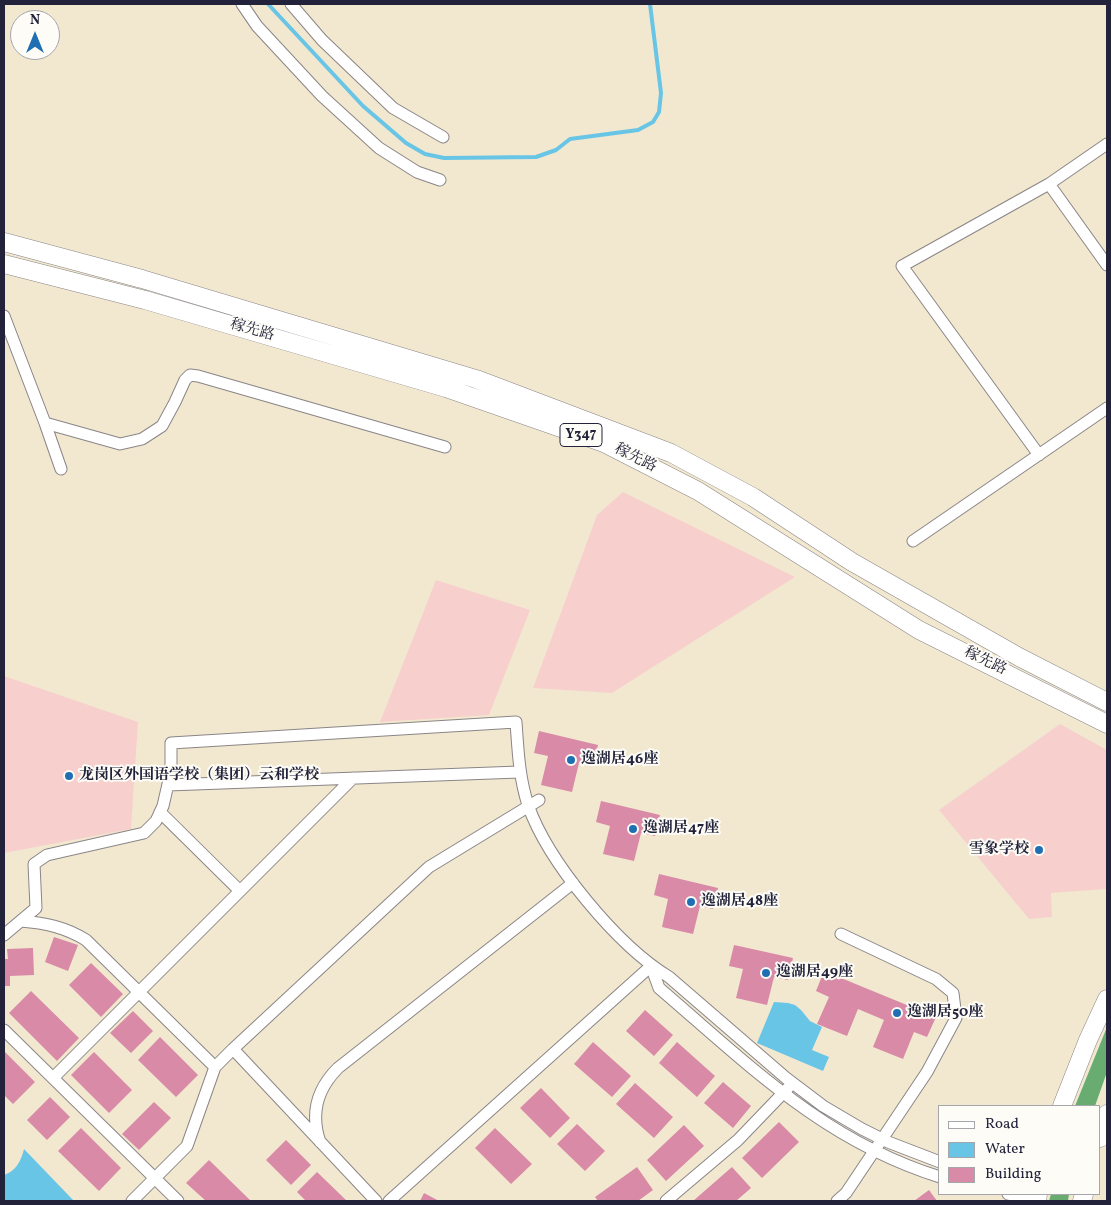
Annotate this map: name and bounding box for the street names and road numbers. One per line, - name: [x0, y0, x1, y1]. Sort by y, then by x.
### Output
- street label: 稼先路: [228, 316, 276, 346]
- road number: Y347: [560, 424, 602, 446]
- street label: 稼先路: [611, 441, 659, 477]
- street label: 稼先路: [961, 644, 1009, 680]

